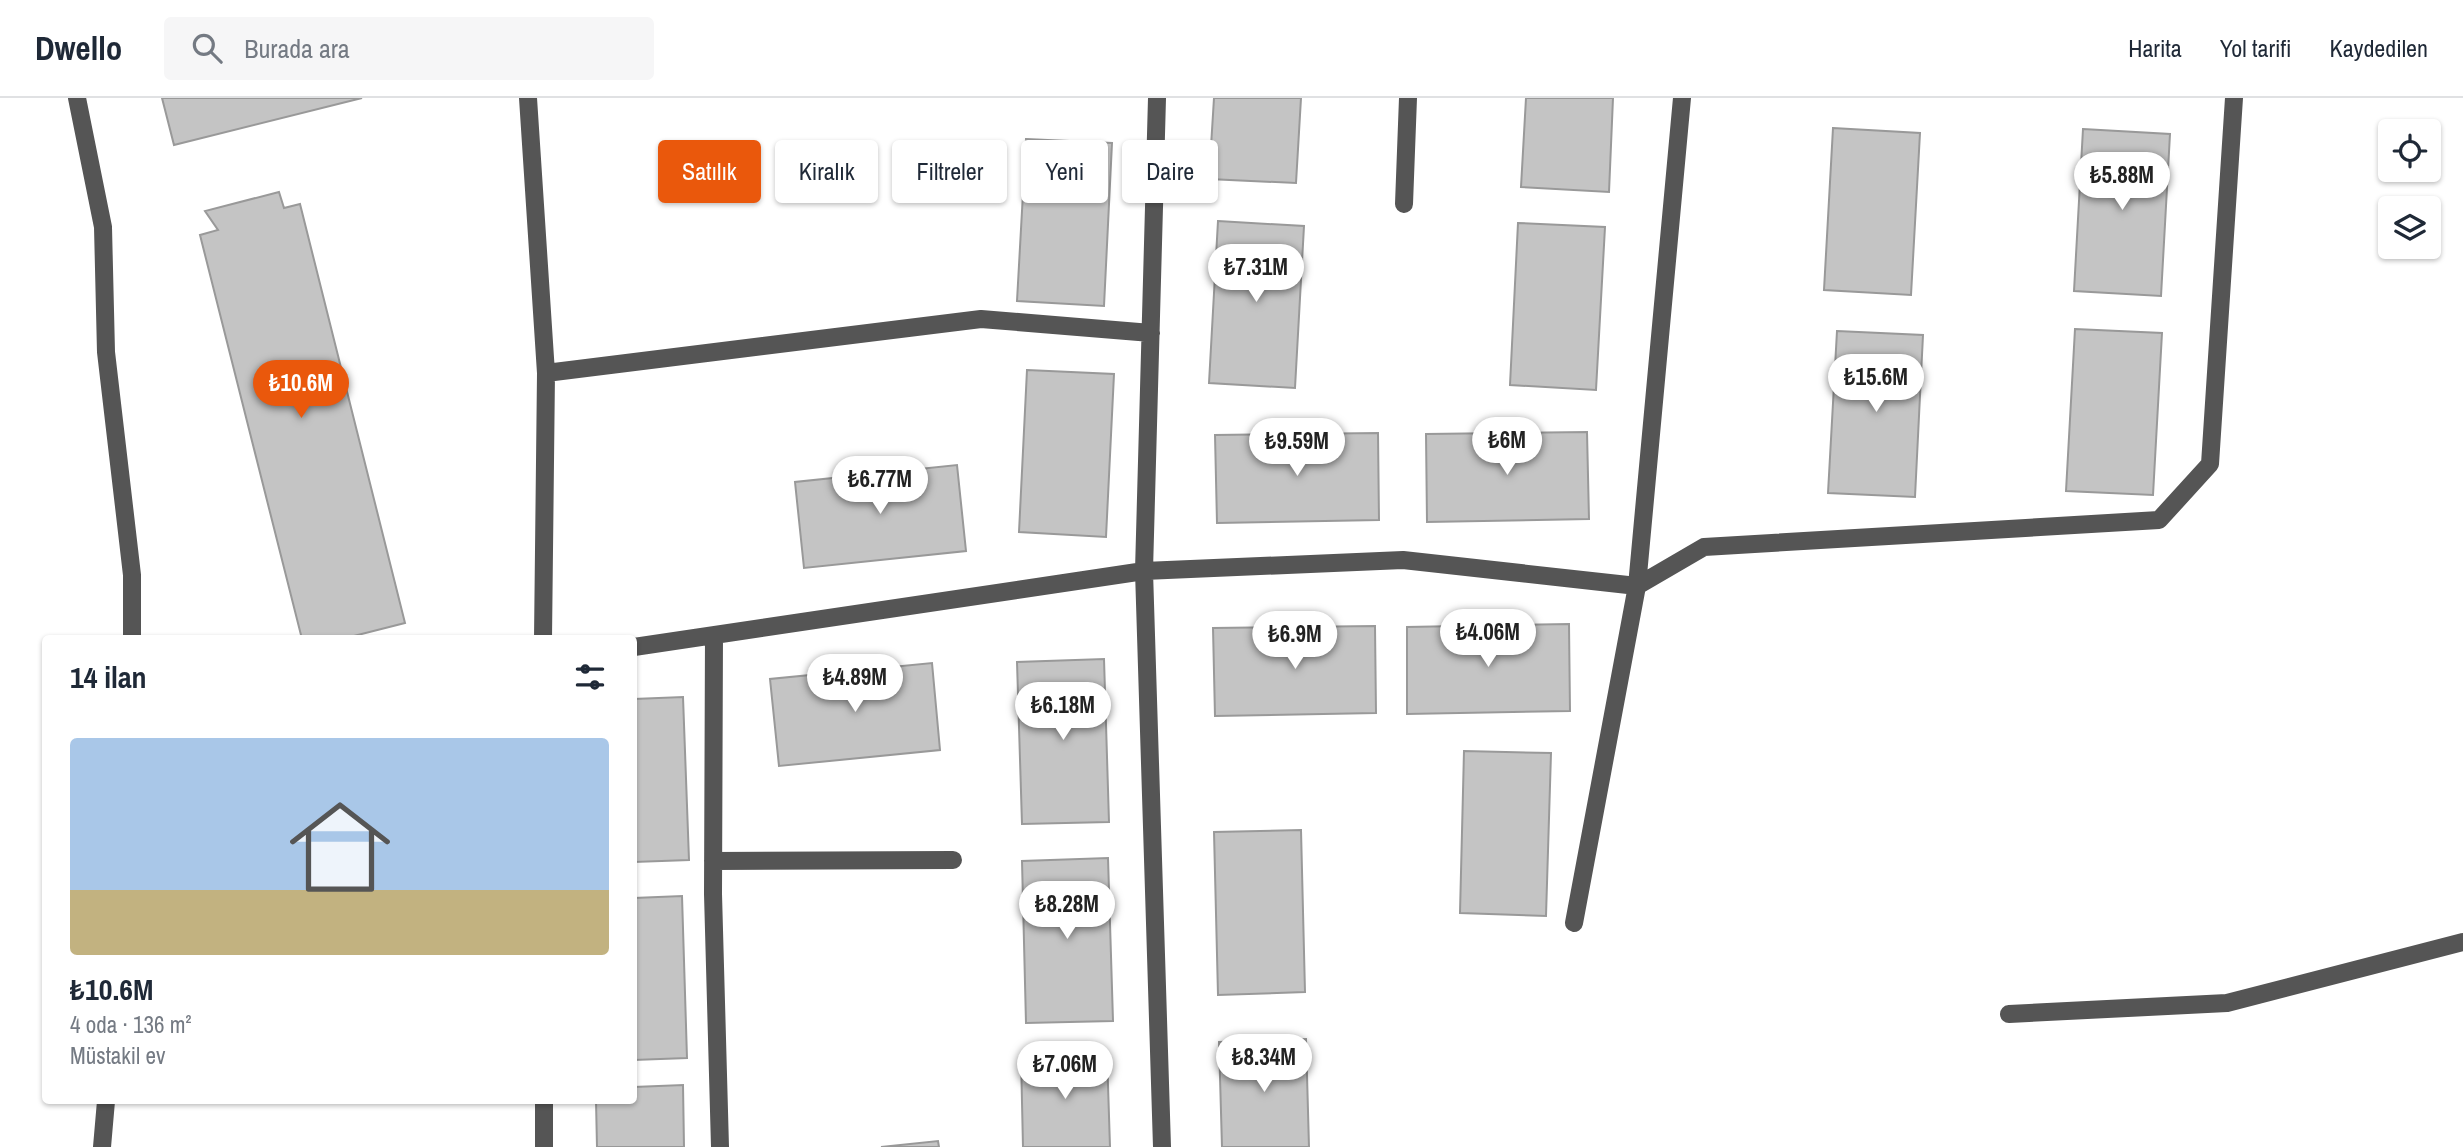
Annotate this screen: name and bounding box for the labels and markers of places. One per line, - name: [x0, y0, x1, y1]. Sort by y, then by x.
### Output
- pin: ₺5.88M: [2065, 152, 2179, 212]
- pin: ₺7.31M: [1199, 244, 1313, 304]
- pin: ₺15.6M: [1819, 354, 1933, 414]
- pin: ₺10.6M: [244, 360, 358, 420]
- pin: ₺9.59M: [1240, 418, 1354, 478]
- pin: ₺6M: [1473, 418, 1541, 477]
- pin: ₺6.77M: [823, 456, 937, 516]
- pin: ₺4.06M: [1431, 610, 1545, 669]
- pin: ₺6.9M: [1246, 612, 1344, 671]
- pin: ₺4.89M: [798, 654, 912, 714]
- pin: ₺6.18M: [1006, 682, 1120, 742]
- pin: ₺8.28M: [1010, 882, 1124, 941]
- pin: ₺8.34M: [1207, 1034, 1321, 1094]
- pin: ₺7.06M: [1008, 1042, 1122, 1101]

